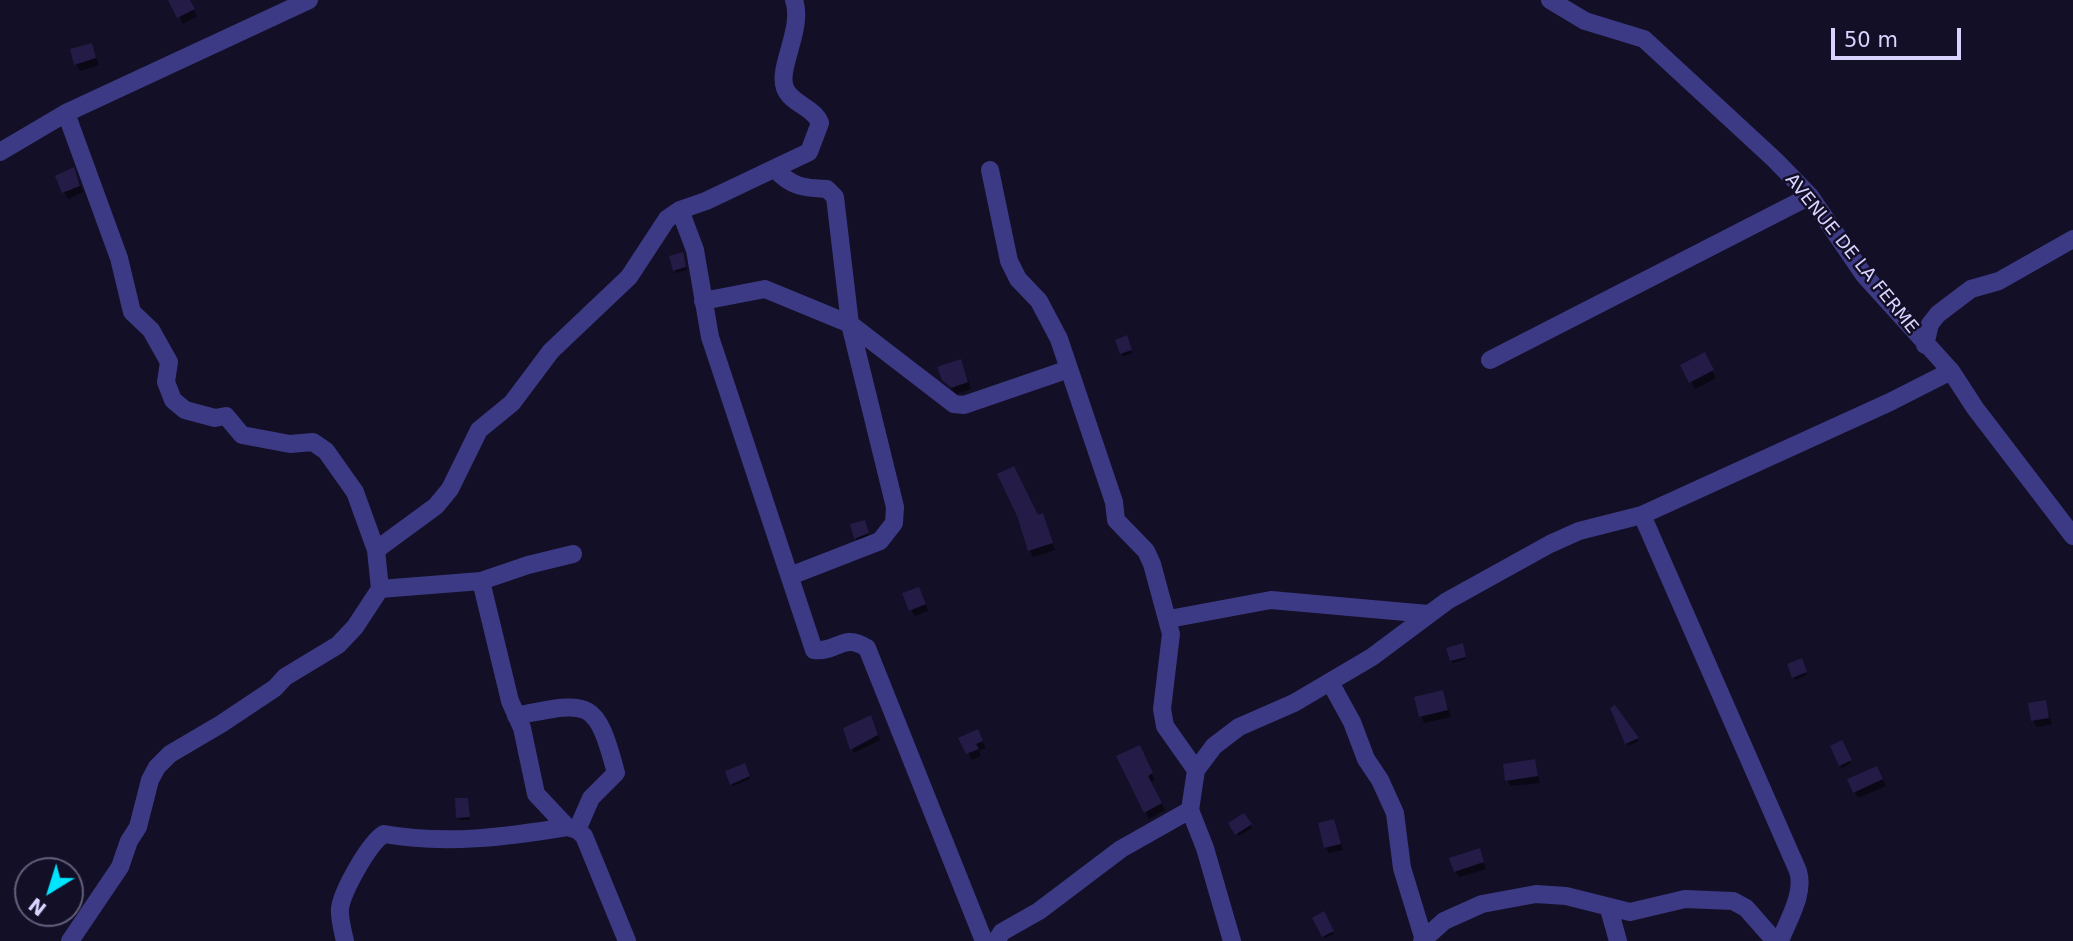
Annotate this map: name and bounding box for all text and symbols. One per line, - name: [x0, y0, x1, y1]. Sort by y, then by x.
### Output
- scale bar: [1835, 14, 1965, 58]
- text: 50 m: [1844, 28, 1898, 52]
- street label: AVENUE DE LA FERME: [1780, 170, 1922, 338]
- north arrow: [14, 857, 84, 927]
- text: N: [24, 893, 50, 921]

